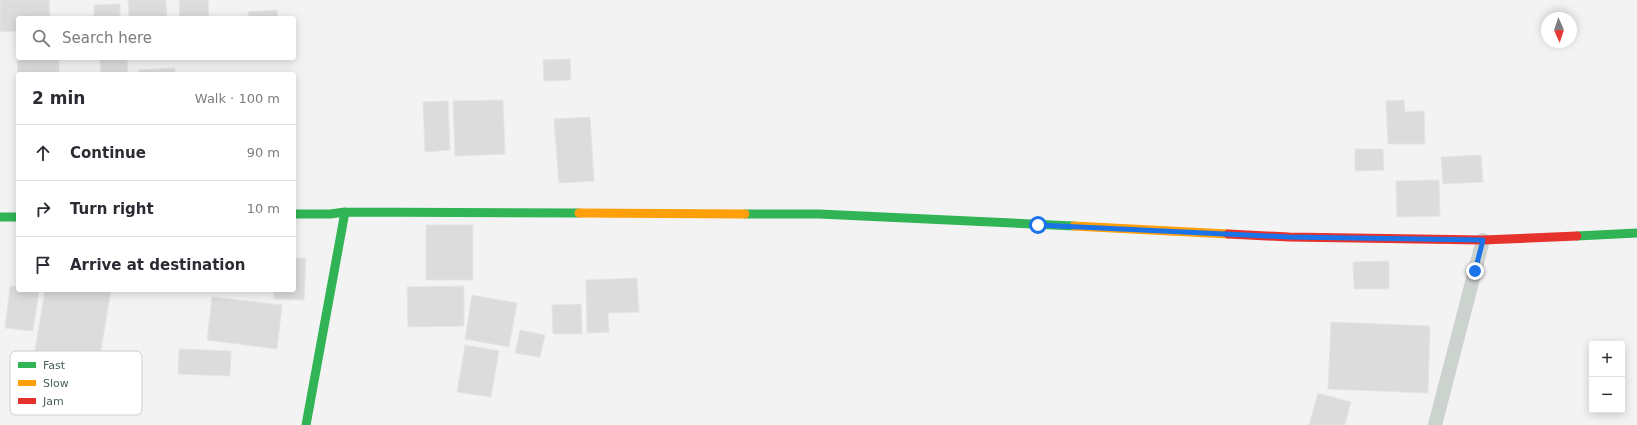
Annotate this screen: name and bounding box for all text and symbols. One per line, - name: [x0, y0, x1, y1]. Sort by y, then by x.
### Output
- north arrow: [1541, 12, 1577, 48]
- search box: [16, 16, 296, 60]
- icon: search: [30, 27, 52, 49]
- text: Search here: [62, 29, 152, 47]
- text: 2 min: [32, 88, 85, 108]
- text: Walk · 100 m: [195, 91, 280, 106]
- icon: ahead: [32, 142, 54, 164]
- text: Continue: [70, 144, 146, 162]
- text: 90 m: [247, 145, 280, 160]
- icon: right: [32, 198, 54, 220]
- text: Turn right: [70, 200, 154, 218]
- text: 10 m: [247, 201, 280, 216]
- route start: [1029, 216, 1047, 234]
- icon: arrive: [32, 254, 54, 276]
- text: Arrive at destination: [70, 256, 245, 274]
- route end: [1466, 262, 1484, 280]
- map controls: [1589, 341, 1625, 413]
- button: +: [1589, 341, 1625, 377]
- legend: [10, 351, 142, 415]
- text: Fast: [43, 359, 66, 372]
- text: Slow: [43, 377, 69, 390]
- button: −: [1589, 377, 1625, 413]
- text: Jam: [42, 395, 64, 408]

